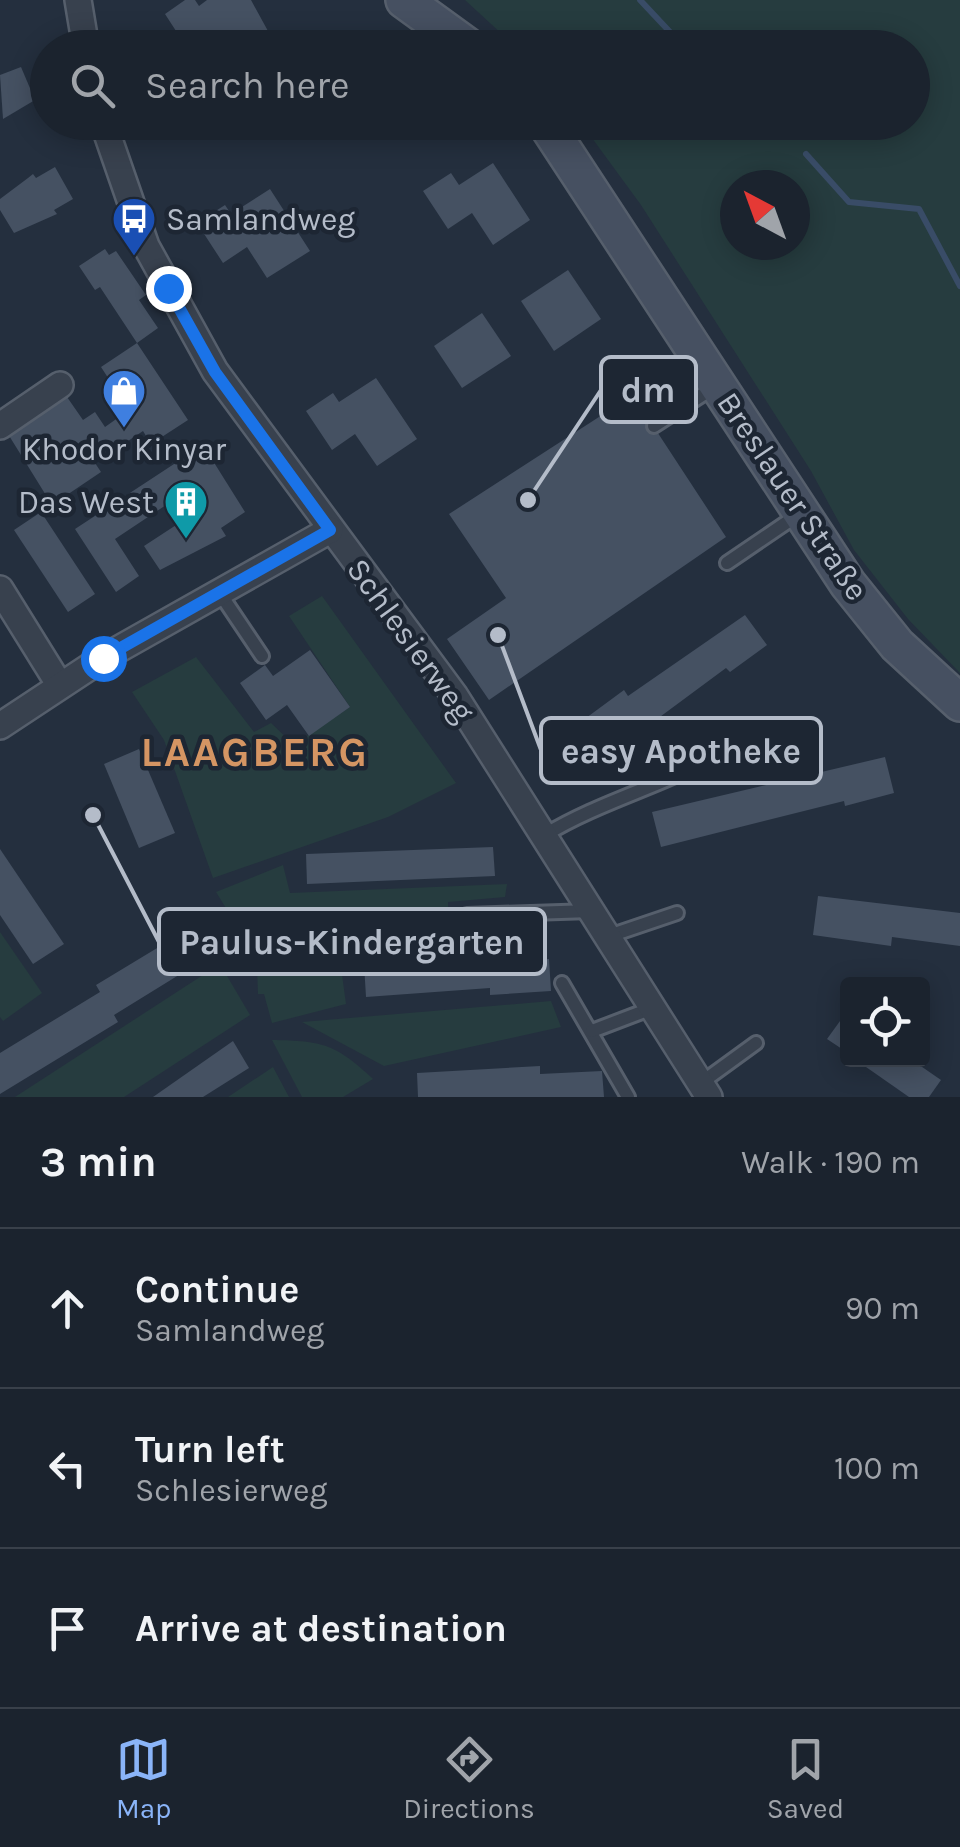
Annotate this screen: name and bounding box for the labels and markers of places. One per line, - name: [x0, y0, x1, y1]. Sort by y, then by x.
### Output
- bus stop icon: Samlandweg: [111, 196, 157, 257]
- place label: Samlandweg: [166, 201, 355, 238]
- callout: dm: [601, 357, 696, 422]
- shop icon: Khodor Kinyar: [101, 368, 147, 429]
- place label: Khodor Kinyar: [22, 431, 227, 468]
- building icon: Das West: [163, 479, 209, 540]
- place label: Das West: [18, 484, 154, 521]
- callout: easy Apotheke: [541, 718, 821, 783]
- callout: Paulus-Kindergarten: [159, 909, 545, 974]

